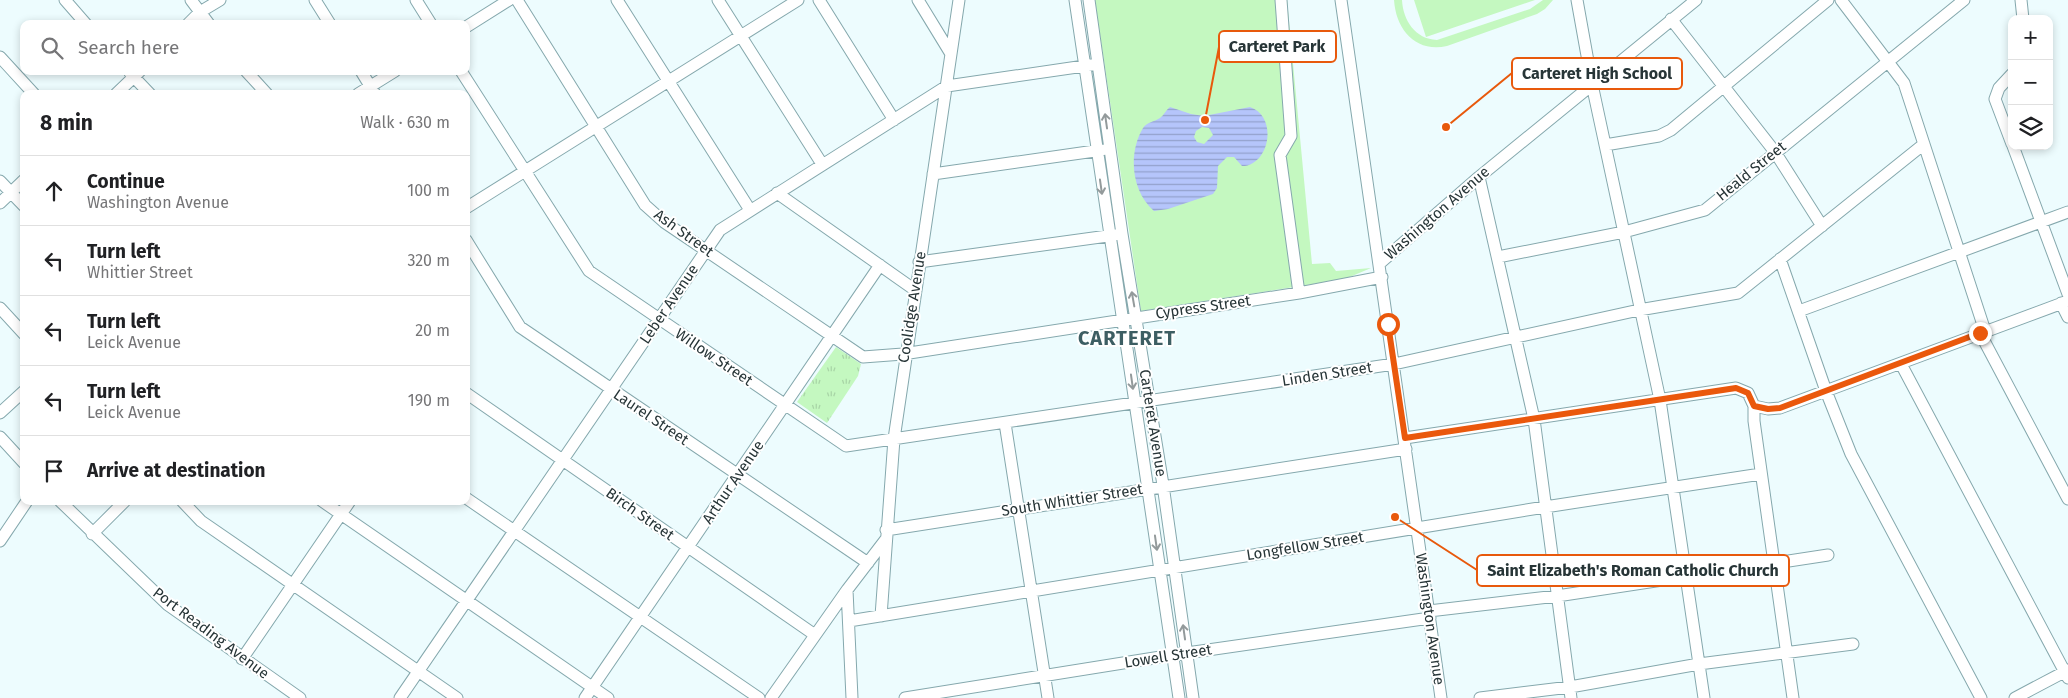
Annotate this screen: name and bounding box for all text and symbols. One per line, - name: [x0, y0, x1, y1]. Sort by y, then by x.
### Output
- map controls: [2008, 15, 2053, 150]
- button: +: [2008, 15, 2053, 60]
- search box: [20, 20, 470, 75]
- callout: Carteret Park: [1219, 31, 1336, 62]
- icon: search: [38, 34, 66, 62]
- text: Search here: [78, 36, 179, 59]
- text: Carteret Park: [1229, 37, 1325, 56]
- callout: Carteret High School: [1512, 58, 1682, 89]
- button: −: [2008, 60, 2053, 105]
- text: Carteret High School: [1522, 64, 1672, 83]
- button: layers: [2008, 105, 2053, 150]
- text: 8 min: [40, 110, 93, 136]
- text: Walk · 630 m: [360, 113, 450, 132]
- one-way arrow: [1101, 113, 1111, 129]
- street label: Heald Street: [1713, 137, 1790, 204]
- street label: Washington Avenue: [1381, 163, 1493, 263]
- text: Continue: [87, 170, 165, 193]
- icon: ahead: [40, 177, 68, 205]
- one-way arrow: [1097, 179, 1107, 195]
- text: 100 m: [407, 181, 450, 200]
- text: Washington Avenue: [87, 193, 229, 212]
- street label: Ash Street: [651, 205, 718, 261]
- text: Turn left: [87, 240, 161, 263]
- icon: left: [40, 247, 68, 275]
- street label: Coolidge Avenue: [894, 250, 930, 364]
- text: 320 m: [407, 251, 450, 270]
- street label: Leber Avenue: [636, 261, 702, 347]
- text: Whittier Street: [87, 263, 193, 282]
- one-way arrow: [1127, 291, 1137, 307]
- street label: Cypress Street: [1154, 291, 1252, 323]
- text: Turn left: [87, 310, 161, 333]
- route start: [1377, 313, 1400, 336]
- icon: left: [40, 317, 68, 345]
- text: 20 m: [415, 321, 450, 340]
- route end: [1969, 322, 1992, 345]
- street label: Willow Street: [672, 325, 757, 390]
- district label: CARTERET: [1078, 326, 1176, 350]
- text: Leick Avenue: [87, 333, 181, 352]
- street label: Linden Street: [1281, 358, 1374, 390]
- street label: Carteret Avenue: [1136, 368, 1170, 478]
- one-way arrow: [1127, 374, 1137, 390]
- text: Turn left: [87, 380, 161, 403]
- street label: Laurel Street: [610, 385, 692, 449]
- icon: left: [40, 387, 68, 415]
- text: 190 m: [408, 391, 450, 410]
- text: Leick Avenue: [87, 403, 181, 422]
- street label: Arthur Avenue: [698, 437, 768, 527]
- icon: arrive: [40, 457, 68, 485]
- text: Arrive at destination: [87, 459, 266, 482]
- street label: South Whittier Street: [1000, 480, 1145, 520]
- street label: Birch Street: [602, 484, 678, 544]
- street label: Longfellow Street: [1245, 528, 1365, 564]
- one-way arrow: [1151, 534, 1161, 550]
- street label: Washington Avenue: [1412, 552, 1448, 686]
- callout: Saint Elizabeth's Roman Catholic Church: [1477, 555, 1789, 586]
- text: Saint Elizabeth's Roman Catholic Church: [1487, 561, 1779, 580]
- street label: Port Reading Avenue: [149, 583, 273, 683]
- one-way arrow: [1179, 625, 1189, 641]
- street label: Lowell Street: [1123, 640, 1214, 672]

